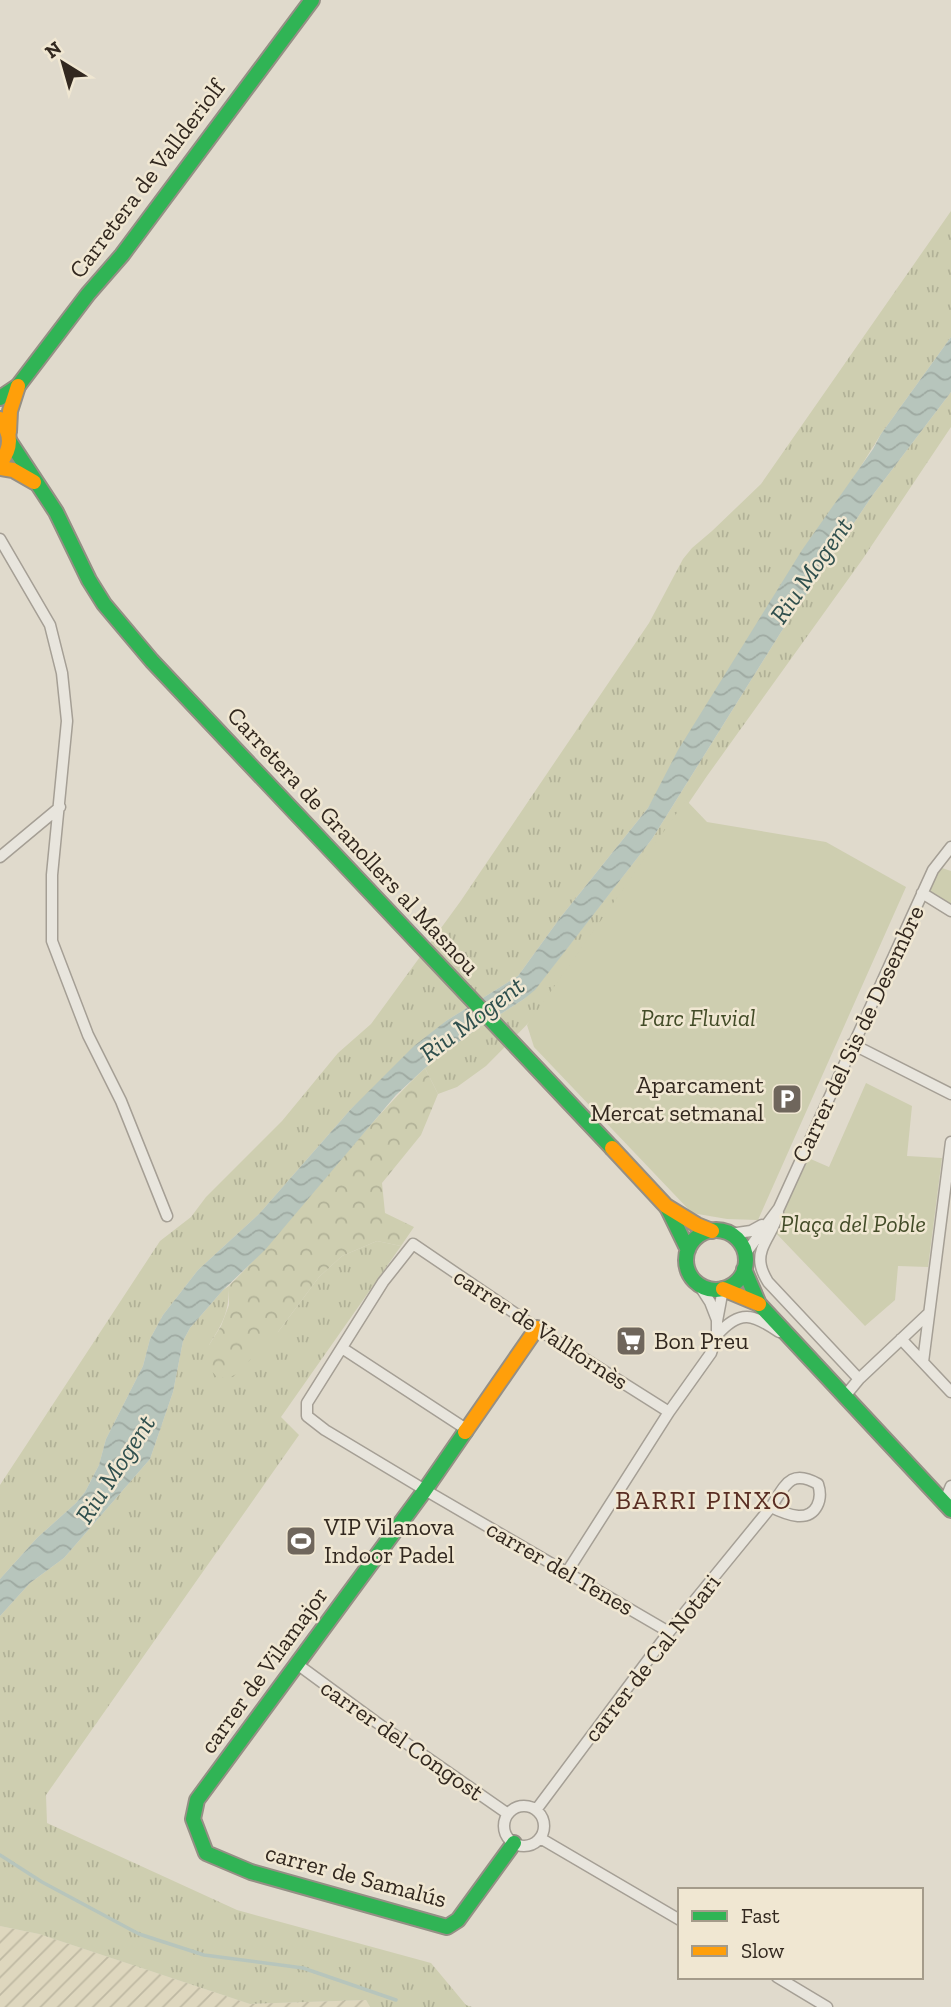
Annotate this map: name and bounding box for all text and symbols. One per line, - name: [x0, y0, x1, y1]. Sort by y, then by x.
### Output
- north arrow: [28, 28, 98, 98]
- text: N: [40, 36, 66, 63]
- street label: Carretera de Vallderiolf: [63, 72, 232, 284]
- water label: Riu Mogent: [763, 510, 859, 629]
- street label: Carretera de Granollers al Masnou: [221, 701, 486, 981]
- street label: Carrer del Sis de Desembre: [785, 901, 930, 1167]
- water label: Riu Mogent: [413, 969, 531, 1069]
- park label: Parc Fluvial: [640, 1003, 756, 1032]
- place label: Aparcament Mercat setmanal: [590, 1070, 764, 1127]
- parking icon: Aparcament Mercat setmanal: [770, 1082, 804, 1116]
- park label: Plaça del Poble: [780, 1209, 926, 1238]
- street label: carrer de Vallfornès: [449, 1261, 634, 1396]
- supermarket icon: Bon Preu: [614, 1324, 648, 1358]
- place label: Bon Preu: [654, 1326, 749, 1355]
- water label: Riu Mogent: [68, 1409, 162, 1529]
- district label: BARRI PINXO: [615, 1484, 793, 1516]
- place label: VIP Vilanova Indoor Padel: [323, 1512, 455, 1569]
- street label: carrer del Tenes: [481, 1514, 639, 1621]
- sports icon: VIP Vilanova Indoor Padel: [284, 1524, 318, 1558]
- street label: carrer de Cal Notari: [577, 1568, 726, 1747]
- street label: carrer de Vilamajor: [193, 1581, 334, 1759]
- street label: carrer del Congost: [315, 1673, 489, 1807]
- street label: carrer de Samalús: [262, 1837, 450, 1914]
- legend: [678, 1888, 923, 1979]
- text: Fast: [741, 1903, 780, 1928]
- text: Slow: [741, 1938, 784, 1963]

